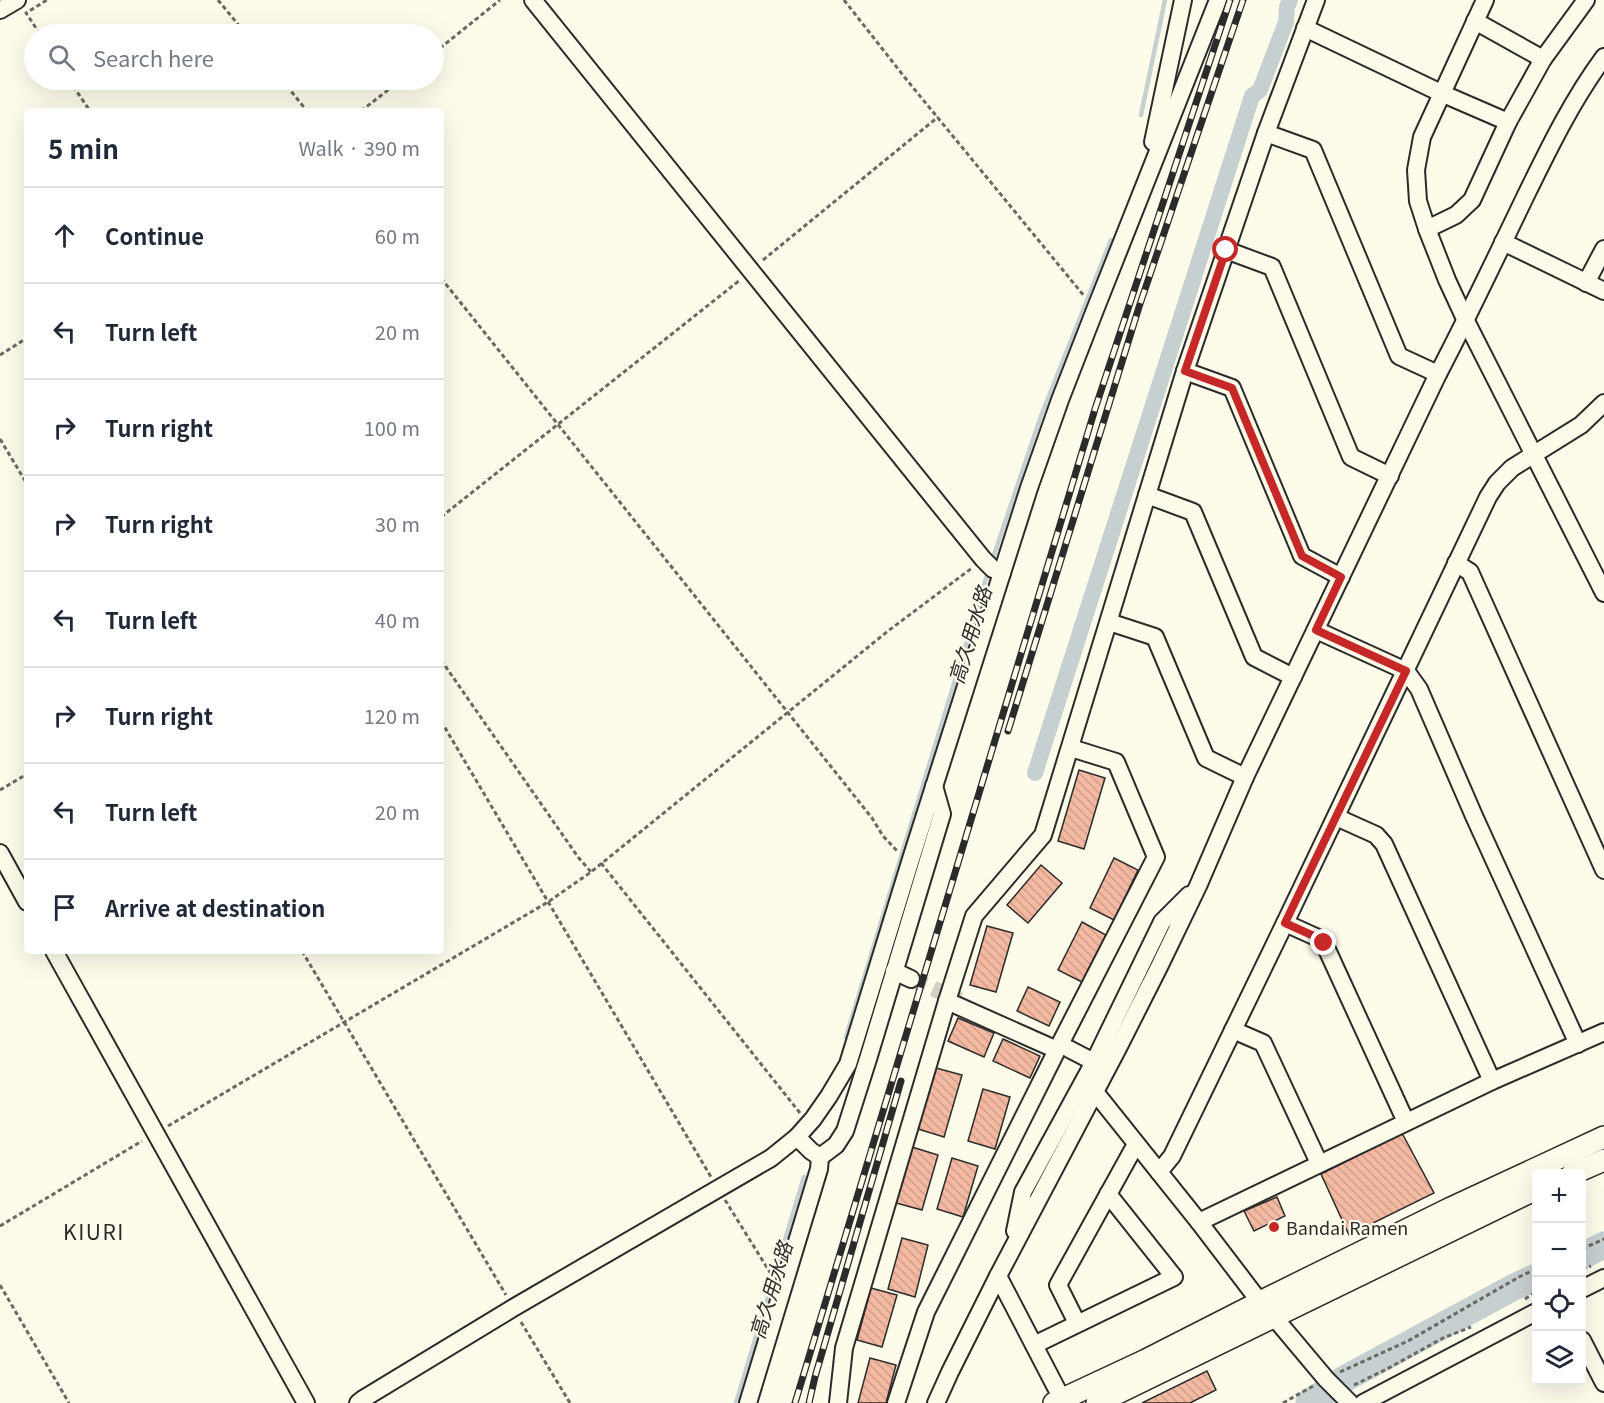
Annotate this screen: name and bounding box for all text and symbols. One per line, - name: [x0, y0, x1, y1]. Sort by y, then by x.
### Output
- search box: [24, 24, 444, 90]
- icon: search: [45, 41, 78, 74]
- text: Search here: [93, 41, 214, 73]
- text: 5 min: [48, 129, 119, 166]
- text: Walk · 390 m: [298, 133, 420, 162]
- icon: ahead: [48, 219, 81, 252]
- text: Continue: [105, 219, 204, 251]
- text: 60 m: [375, 221, 420, 250]
- route start: [1212, 236, 1238, 262]
- icon: left: [48, 315, 81, 348]
- text: Turn left: [105, 315, 197, 347]
- text: 20 m: [375, 317, 420, 346]
- icon: right: [48, 411, 81, 444]
- text: Turn right: [105, 411, 213, 443]
- text: 100 m: [364, 413, 420, 442]
- icon: right: [48, 507, 81, 540]
- text: Turn right: [105, 507, 213, 539]
- text: 30 m: [375, 509, 420, 538]
- water label: 高久用水路: [941, 581, 998, 687]
- icon: left: [48, 603, 81, 636]
- text: Turn left: [105, 603, 197, 635]
- text: 40 m: [375, 605, 420, 634]
- icon: right: [48, 699, 81, 732]
- text: Turn right: [105, 699, 213, 731]
- text: 120 m: [364, 701, 420, 730]
- icon: left: [48, 795, 81, 828]
- text: Turn left: [105, 795, 197, 827]
- text: 20 m: [375, 797, 420, 826]
- icon: arrive: [48, 891, 81, 924]
- text: Arrive at destination: [105, 891, 325, 923]
- route end: [1310, 929, 1336, 955]
- map controls: [1532, 1169, 1586, 1385]
- button: +: [1532, 1169, 1586, 1223]
- place label: Bandai Ramen: [1286, 1214, 1408, 1240]
- district label: KIURI: [63, 1216, 125, 1246]
- marker: Bandai Ramen: [1267, 1220, 1281, 1234]
- button: −: [1532, 1223, 1586, 1277]
- water label: 高久用水路: [742, 1236, 799, 1342]
- button: locate: [1532, 1277, 1586, 1331]
- button: layers: [1532, 1331, 1586, 1385]

